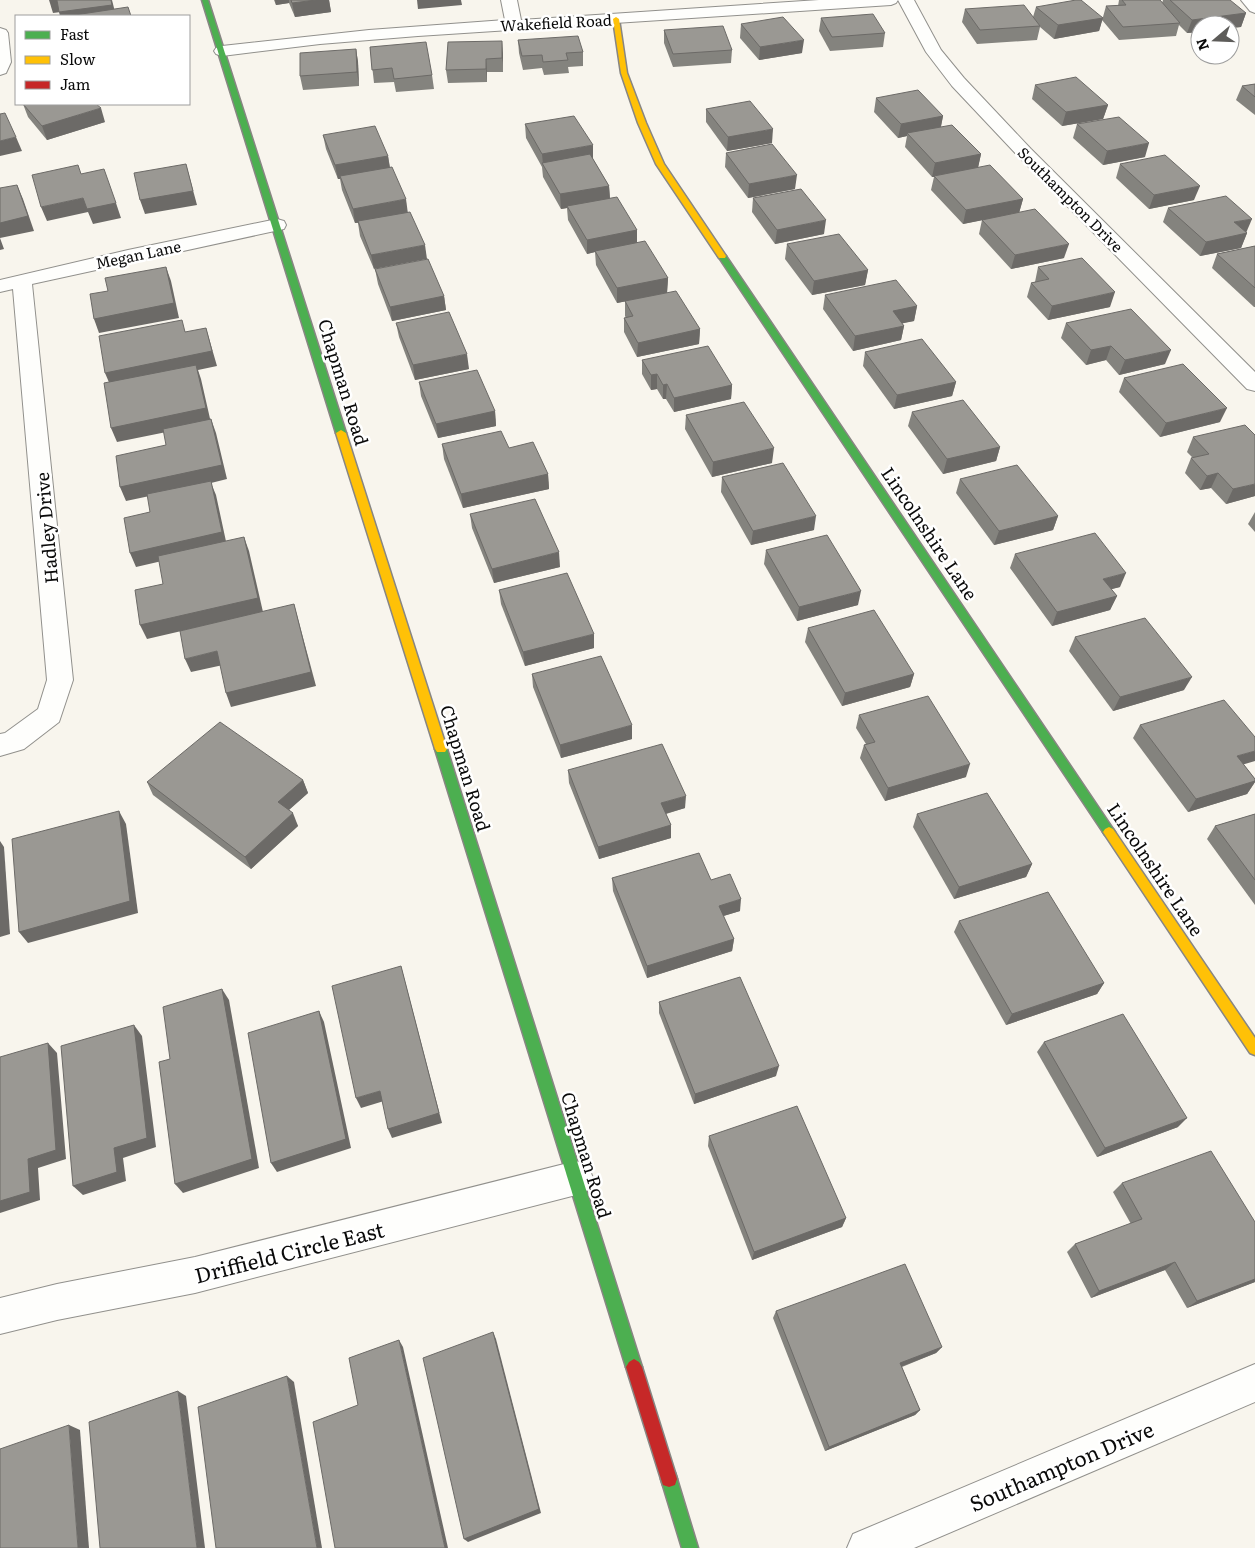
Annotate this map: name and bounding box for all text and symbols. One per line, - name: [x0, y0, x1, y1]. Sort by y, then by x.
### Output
- street label: Wakefield Road: [500, 8, 612, 36]
- legend: [15, 15, 190, 105]
- north arrow: [1190, 15, 1240, 65]
- text: Fast: [60, 22, 89, 45]
- text: N: [1190, 36, 1213, 53]
- text: Slow: [60, 47, 95, 70]
- text: Jam: [60, 72, 91, 95]
- street label: Southampton Drive: [1013, 141, 1129, 257]
- street label: Megan Lane: [93, 234, 183, 274]
- street label: Chapman Road: [312, 315, 376, 449]
- street label: Lincolnshire Lane: [875, 461, 985, 605]
- street label: Hadley Drive: [28, 471, 64, 585]
- street label: Chapman Road: [434, 701, 498, 835]
- street label: Lincolnshire Lane: [1101, 797, 1211, 941]
- street label: Chapman Road: [555, 1088, 619, 1222]
- street label: Driffield Circle East: [191, 1212, 387, 1290]
- street label: Southampton Drive: [964, 1412, 1158, 1518]

